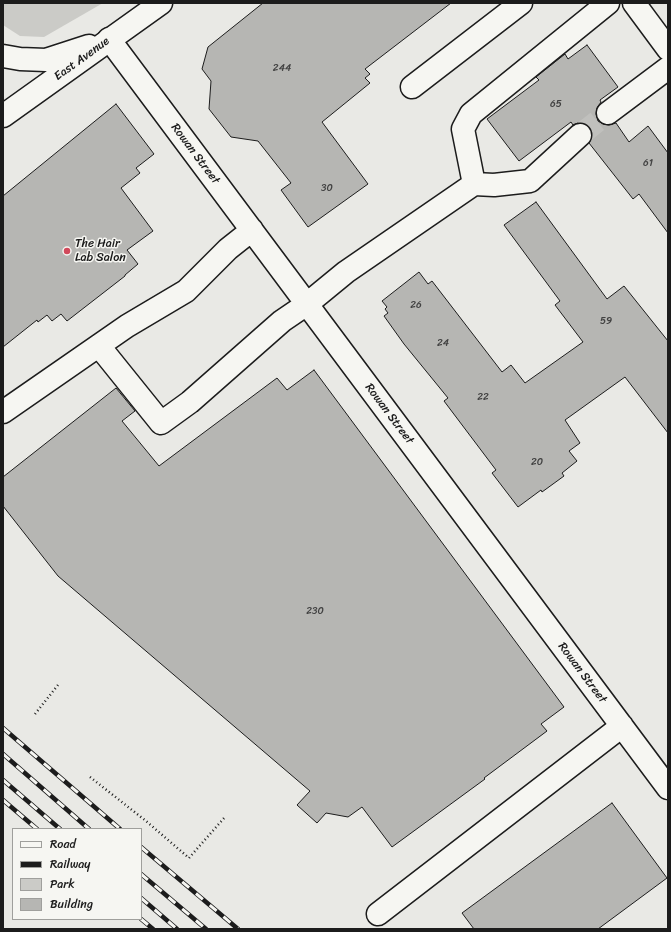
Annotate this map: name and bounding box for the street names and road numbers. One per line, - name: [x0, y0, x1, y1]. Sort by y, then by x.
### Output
- street label: East Avenue: [52, 34, 112, 84]
- street label: Rowan Street: [168, 121, 222, 187]
- street label: Rowan Street: [362, 381, 416, 447]
- street label: Rowan Street: [555, 640, 609, 706]

